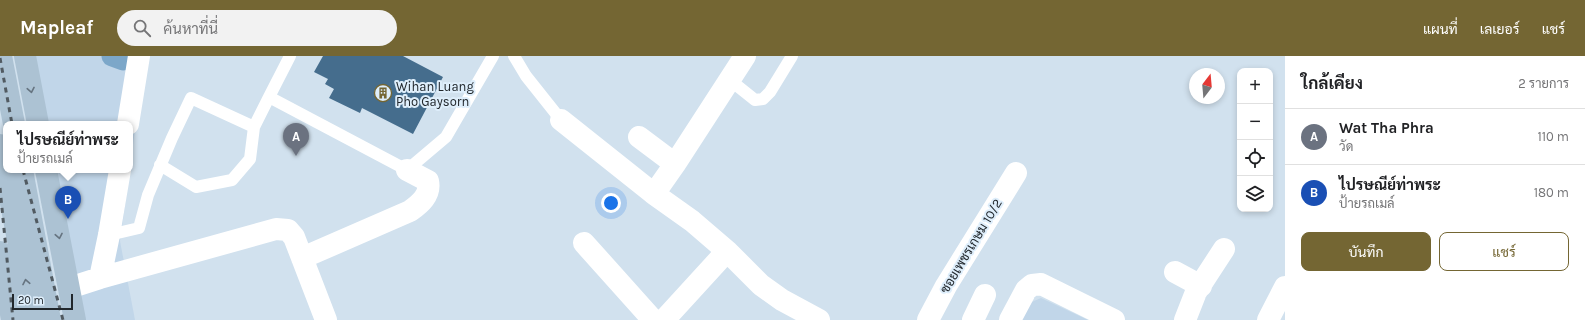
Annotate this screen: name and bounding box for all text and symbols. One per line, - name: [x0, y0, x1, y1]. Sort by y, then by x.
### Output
- search box: [117, 10, 397, 46]
- text: Mapleaf: [20, 17, 93, 39]
- icon: search: [131, 17, 153, 39]
- text: ค้นหาที่นี่: [163, 20, 218, 38]
- text: แผนที่: [1423, 21, 1458, 38]
- text: เลเยอร์: [1480, 21, 1520, 38]
- text: แชร์: [1542, 21, 1565, 38]
- north arrow: [1189, 68, 1225, 104]
- map controls: [1237, 68, 1273, 212]
- button: +: [1237, 68, 1273, 104]
- text: ใกล้เคียง: [1301, 73, 1363, 93]
- text: 2 รายการ: [1518, 76, 1569, 91]
- place label: Wihan Luang Pho Gaysorn: [396, 79, 474, 109]
- building icon: Wihan Luang Pho Gaysorn: [373, 83, 393, 103]
- one-way arrow: [27, 87, 35, 93]
- button: −: [1237, 104, 1273, 140]
- text: Wat Tha Phra: [1339, 119, 1434, 137]
- popup: [3, 121, 133, 173]
- pin: A: [283, 123, 309, 156]
- text: A: [1310, 129, 1318, 144]
- text: 110 m: [1537, 129, 1569, 144]
- text: ไปรษณีย์ท่าพระ: [17, 131, 119, 149]
- text: วัด: [1339, 139, 1353, 154]
- button: locate: [1237, 140, 1273, 176]
- text: ป้ายรถเมล์: [17, 151, 73, 166]
- button: layers: [1237, 176, 1273, 212]
- text: ไปรษณีย์ท่าพระ: [1339, 176, 1441, 194]
- text: B: [1310, 185, 1318, 200]
- text: 180 m: [1534, 185, 1569, 200]
- pin: B: [55, 186, 81, 219]
- your location: [601, 193, 621, 213]
- street label: ซอยเพชรเกษม 10/2: [937, 196, 1005, 296]
- text: ป้ายรถเมล์: [1339, 196, 1395, 211]
- button: บันทึก: [1301, 232, 1431, 271]
- button: แชร์: [1439, 232, 1569, 271]
- one-way arrow: [54, 233, 63, 239]
- one-way arrow: [22, 279, 30, 285]
- scale bar: [12, 292, 73, 311]
- text: 20 m: [18, 294, 44, 307]

